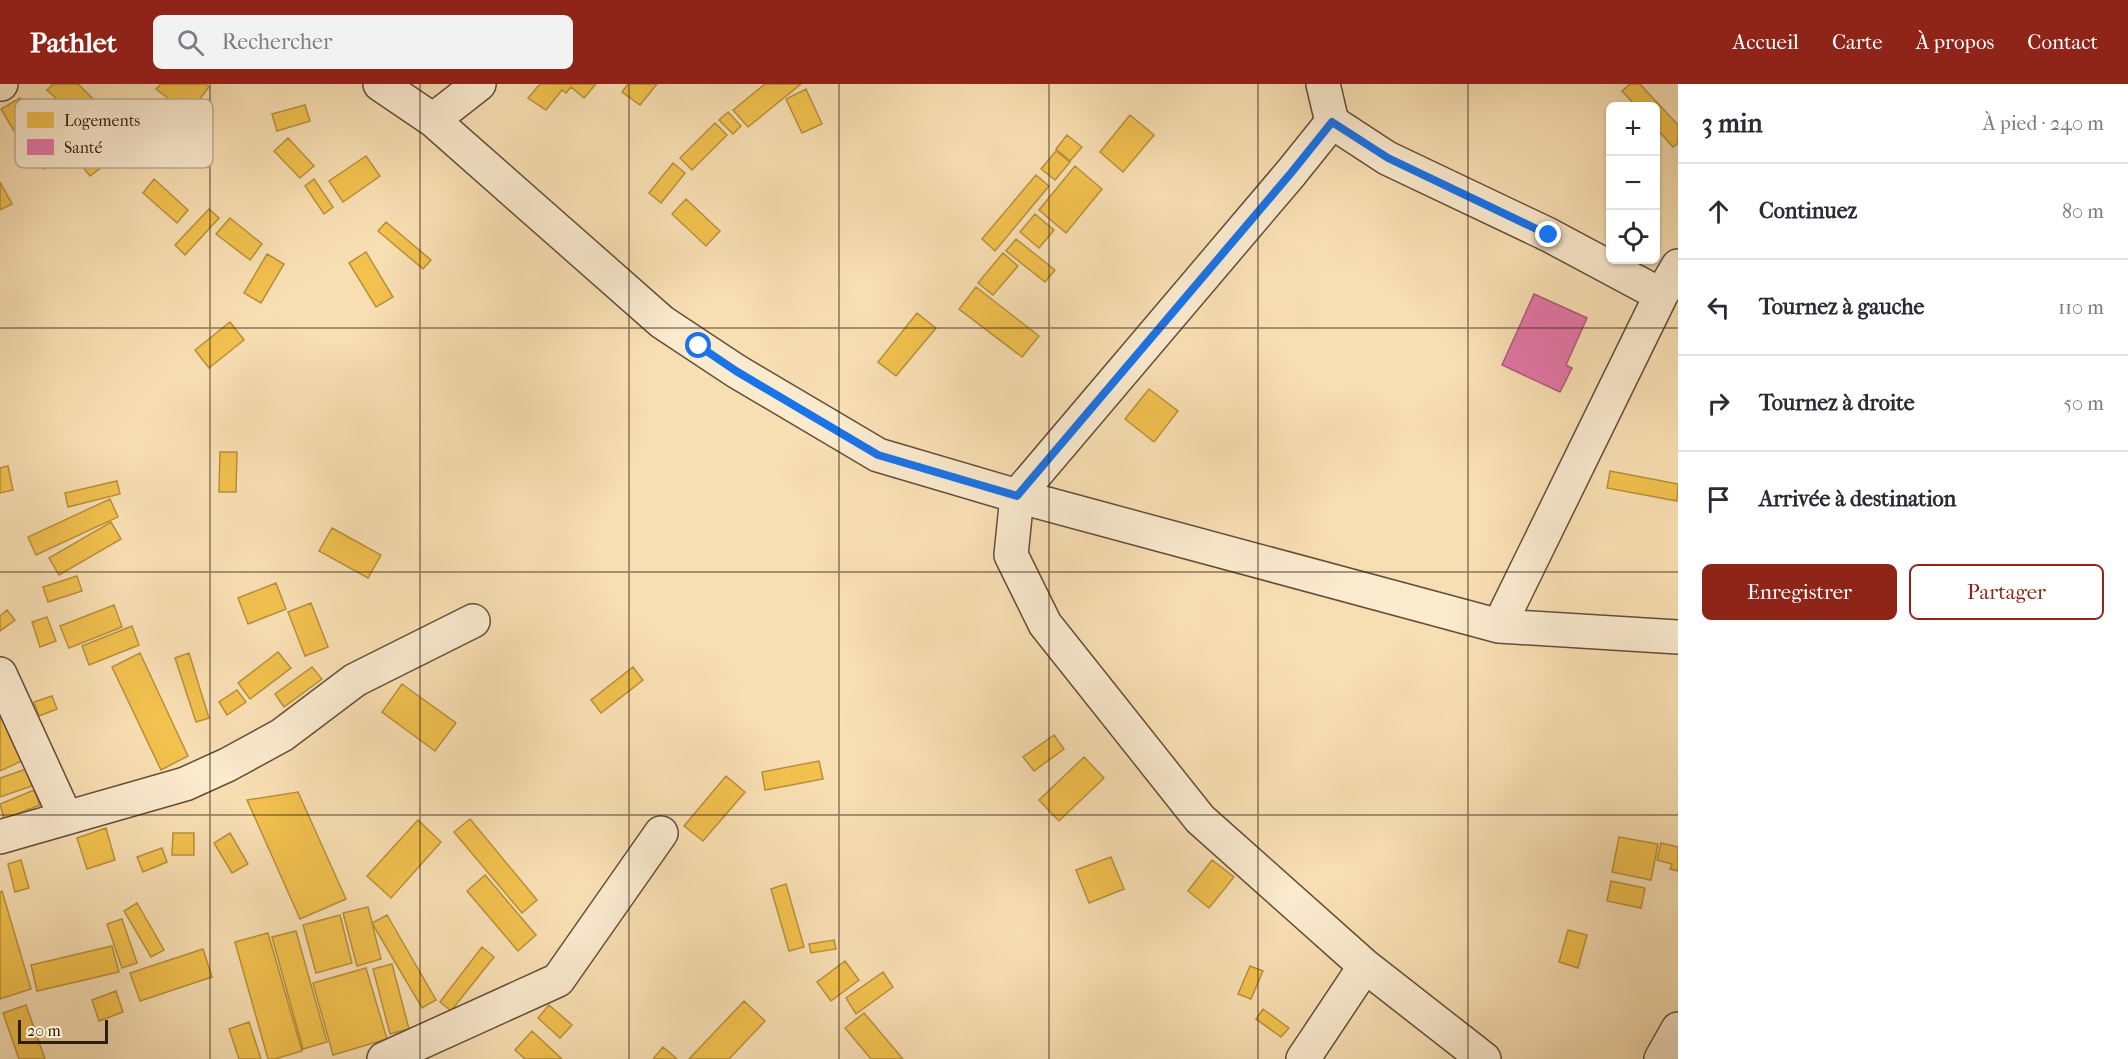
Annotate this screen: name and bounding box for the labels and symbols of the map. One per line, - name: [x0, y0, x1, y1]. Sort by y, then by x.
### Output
- legend: [15, 99, 213, 168]
- text: Logements: [64, 111, 140, 130]
- text: Santé: [64, 138, 103, 157]
- route end: [1535, 221, 1561, 247]
- route start: [685, 332, 711, 358]
- scale bar: [18, 1017, 108, 1044]

